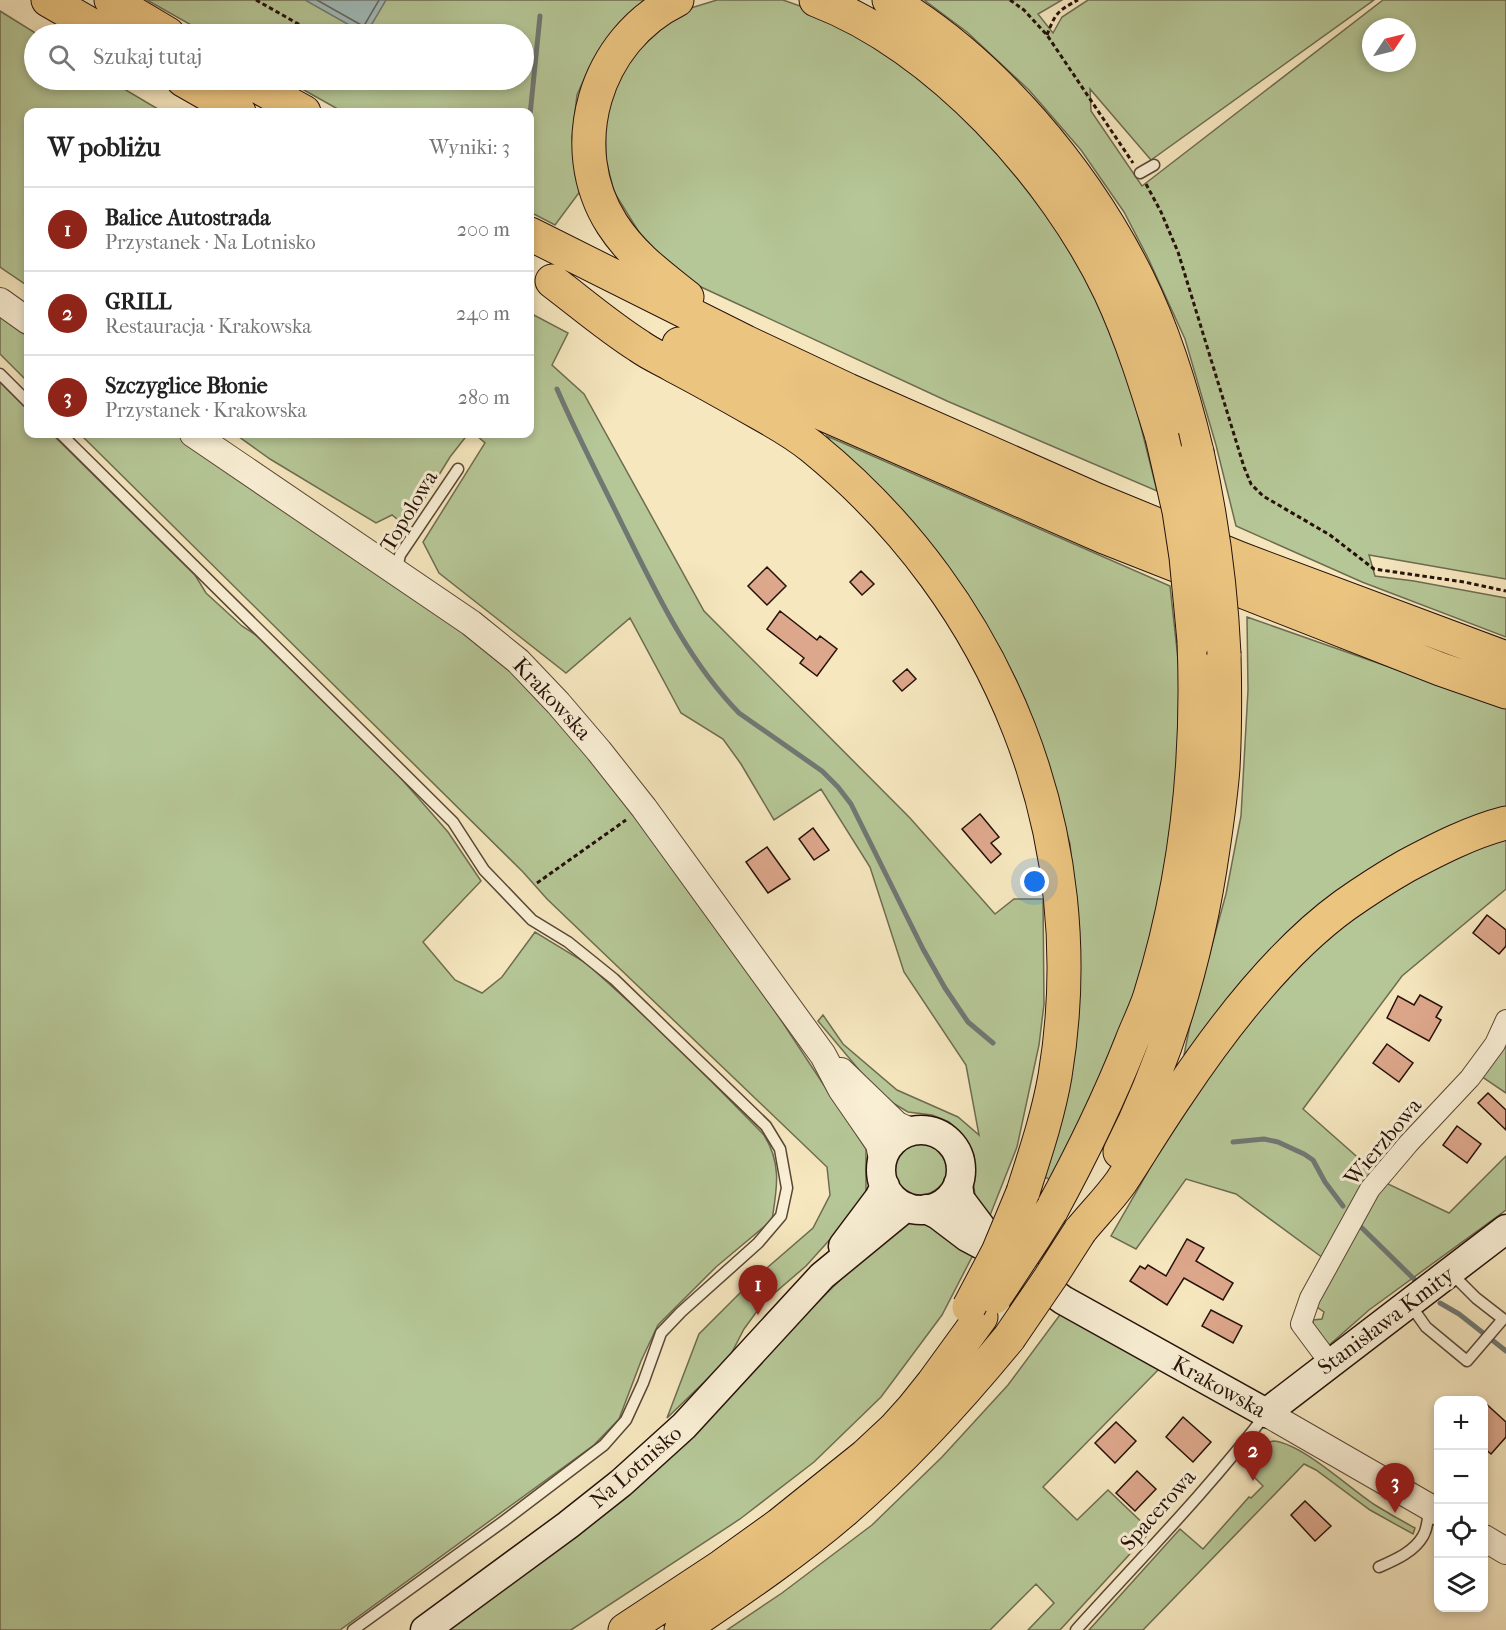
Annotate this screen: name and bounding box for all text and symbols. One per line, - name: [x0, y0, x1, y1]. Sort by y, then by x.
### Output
- north arrow: [1362, 18, 1416, 72]
- search box: [24, 24, 534, 90]
- icon: search: [45, 41, 78, 74]
- text: Szukaj tutaj: [93, 44, 202, 70]
- text: W pobliżu: [48, 132, 161, 163]
- text: Wyniki: 3: [429, 136, 510, 159]
- text: Balice Autostrada: [105, 205, 270, 231]
- text: 1: [64, 218, 71, 241]
- text: 200 m: [457, 218, 510, 241]
- text: Przystanek · Na Lotnisko: [105, 231, 316, 254]
- text: GRILL: [105, 289, 172, 315]
- text: 2: [62, 302, 73, 325]
- text: 240 m: [456, 302, 510, 325]
- text: Restauracja · Krakowska: [105, 315, 312, 338]
- text: Szczyglice Błonie: [105, 373, 268, 399]
- text: 3: [63, 386, 72, 409]
- text: 280 m: [458, 386, 510, 409]
- text: Przystanek · Krakowska: [105, 399, 307, 422]
- street label: Topolowa: [375, 465, 444, 556]
- street label: Krakowska: [507, 652, 597, 746]
- your location: [1020, 867, 1049, 896]
- street label: Wierzbowa: [1338, 1092, 1428, 1192]
- street label: Stanisława Kmity: [1313, 1261, 1460, 1381]
- pin: 1: [738, 1266, 777, 1315]
- street label: Krakowska: [1168, 1351, 1271, 1424]
- map controls: [1434, 1396, 1488, 1612]
- button: +: [1434, 1396, 1488, 1450]
- street label: Na Lotnisko: [585, 1420, 687, 1514]
- pin: 2: [1234, 1432, 1272, 1481]
- button: −: [1434, 1450, 1488, 1504]
- street label: Spacerowa: [1115, 1463, 1202, 1556]
- pin: 3: [1376, 1464, 1414, 1513]
- button: locate: [1434, 1504, 1488, 1558]
- button: layers: [1434, 1558, 1488, 1612]

